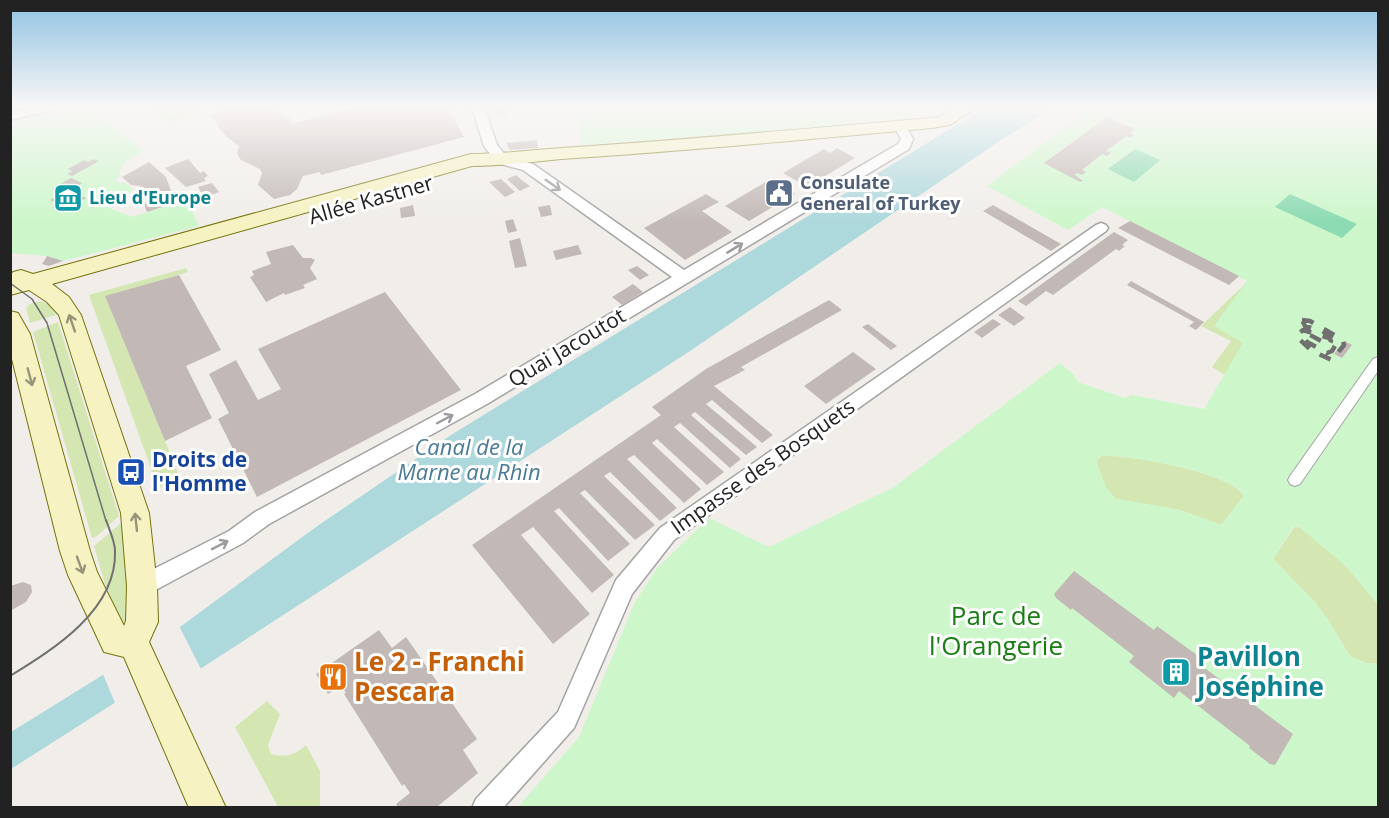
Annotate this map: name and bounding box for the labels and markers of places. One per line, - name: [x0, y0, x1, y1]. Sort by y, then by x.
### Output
- place label: Consulate General of Turkey: [800, 170, 961, 215]
- public building icon: Consulate General of Turkey: [763, 177, 795, 209]
- museum icon: Lieu d'Europe: [52, 182, 84, 214]
- place label: Lieu d'Europe: [89, 185, 211, 209]
- place label: Droits de l'Homme: [152, 445, 247, 497]
- bus stop icon: Droits de l'Homme: [115, 456, 147, 488]
- place label: Pavillon Joséphine: [1195, 638, 1324, 704]
- place label: Le 2 - Franchi Pescara: [354, 643, 525, 709]
- building icon: Pavillon Joséphine: [1160, 656, 1192, 688]
- restaurant icon: Le 2 - Franchi Pescara: [317, 661, 349, 693]

